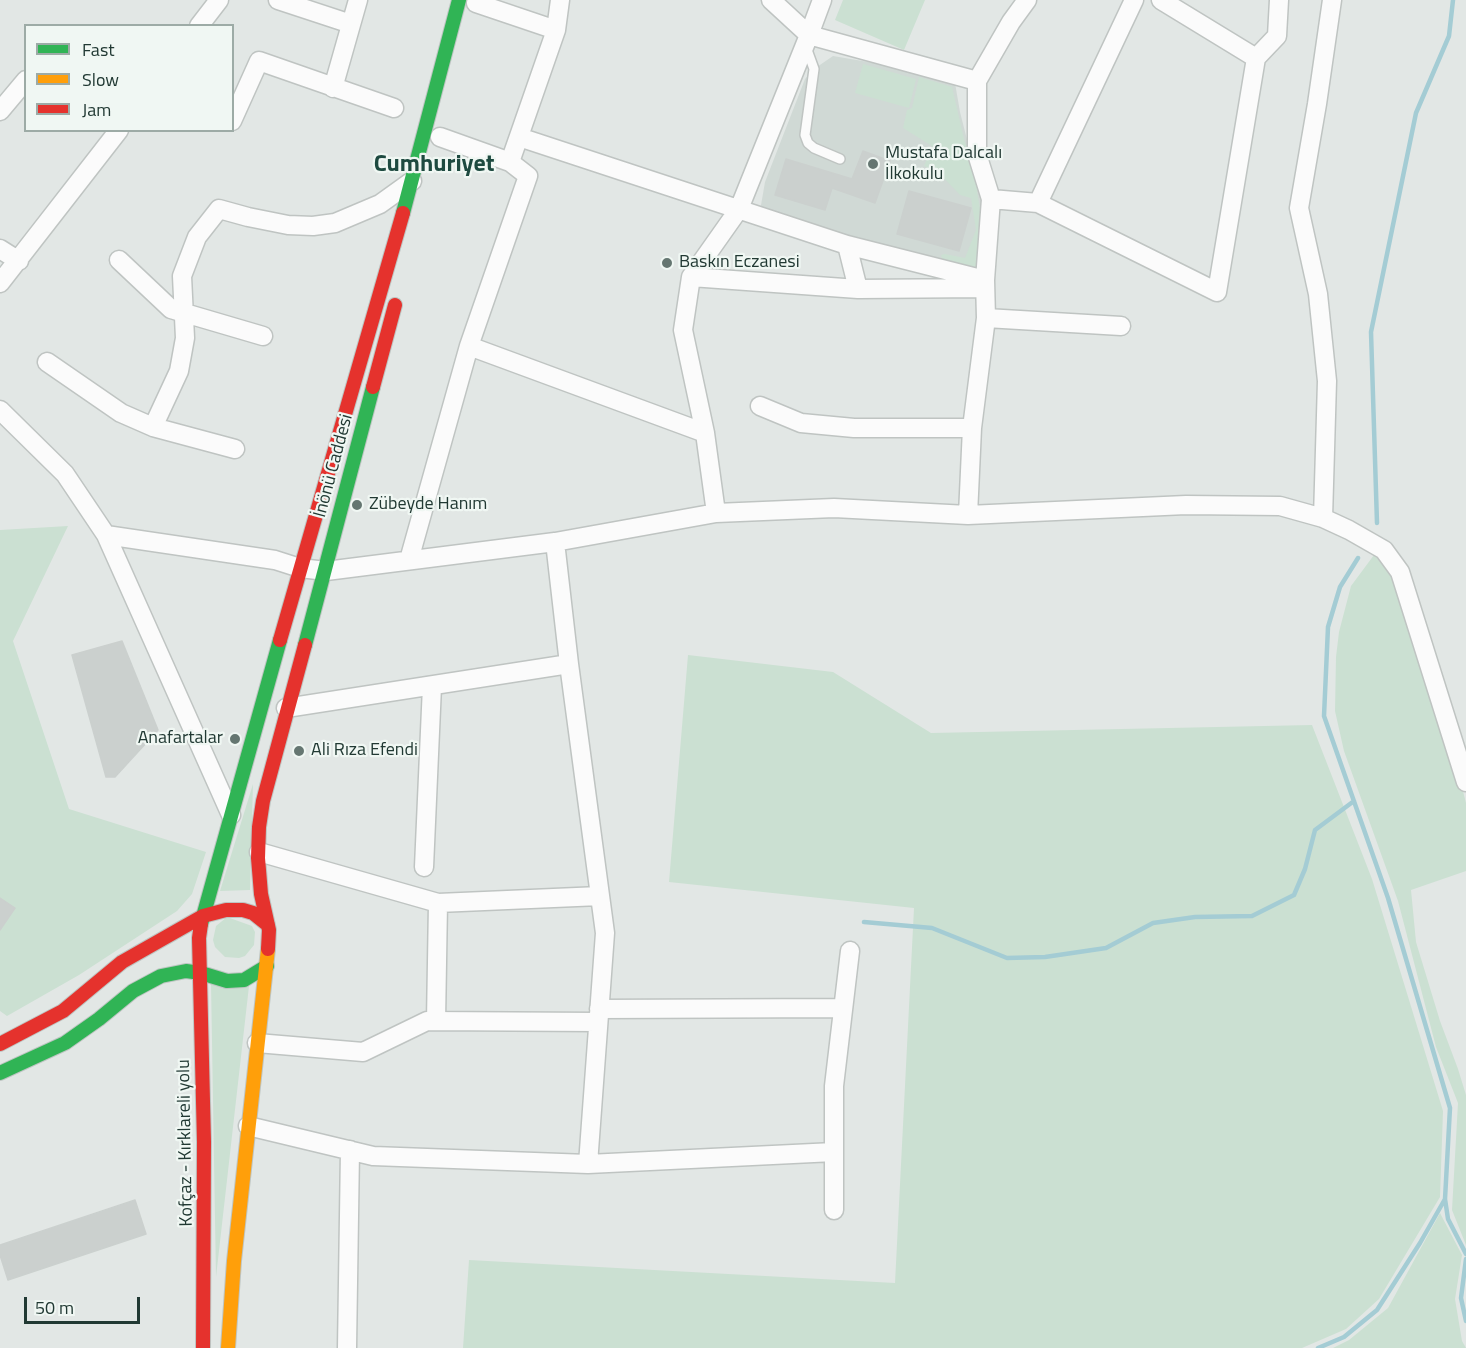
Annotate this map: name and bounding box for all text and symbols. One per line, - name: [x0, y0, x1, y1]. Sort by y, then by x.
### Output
- legend: [24, 24, 234, 132]
- text: Fast: [82, 36, 115, 63]
- text: Slow: [82, 66, 119, 93]
- text: Jam: [82, 96, 111, 123]
- place label: Mustafa Dalcalı İlkokulu: [885, 143, 1002, 186]
- district label: Cumhuriyet: [374, 151, 494, 179]
- marker: Mustafa Dalcalı İlkokulu: [866, 157, 880, 171]
- place label: Baskın Eczanesi: [679, 252, 800, 274]
- marker: Baskın Eczanesi: [660, 256, 674, 270]
- street label: İnönü Caddesi: [310, 412, 358, 520]
- place label: Zübeyde Hanım: [369, 494, 487, 516]
- marker: Zübeyde Hanım: [350, 498, 364, 512]
- place label: Anafartalar: [138, 728, 223, 750]
- marker: Anafartalar: [228, 732, 242, 746]
- place label: Ali Rıza Efendi: [311, 740, 418, 762]
- marker: Ali Rıza Efendi: [292, 744, 306, 758]
- street label: Kofçaz - Kırklareli yolu: [174, 1059, 198, 1227]
- scale bar: [27, 1285, 142, 1323]
- text: 50 m: [35, 1294, 74, 1321]

